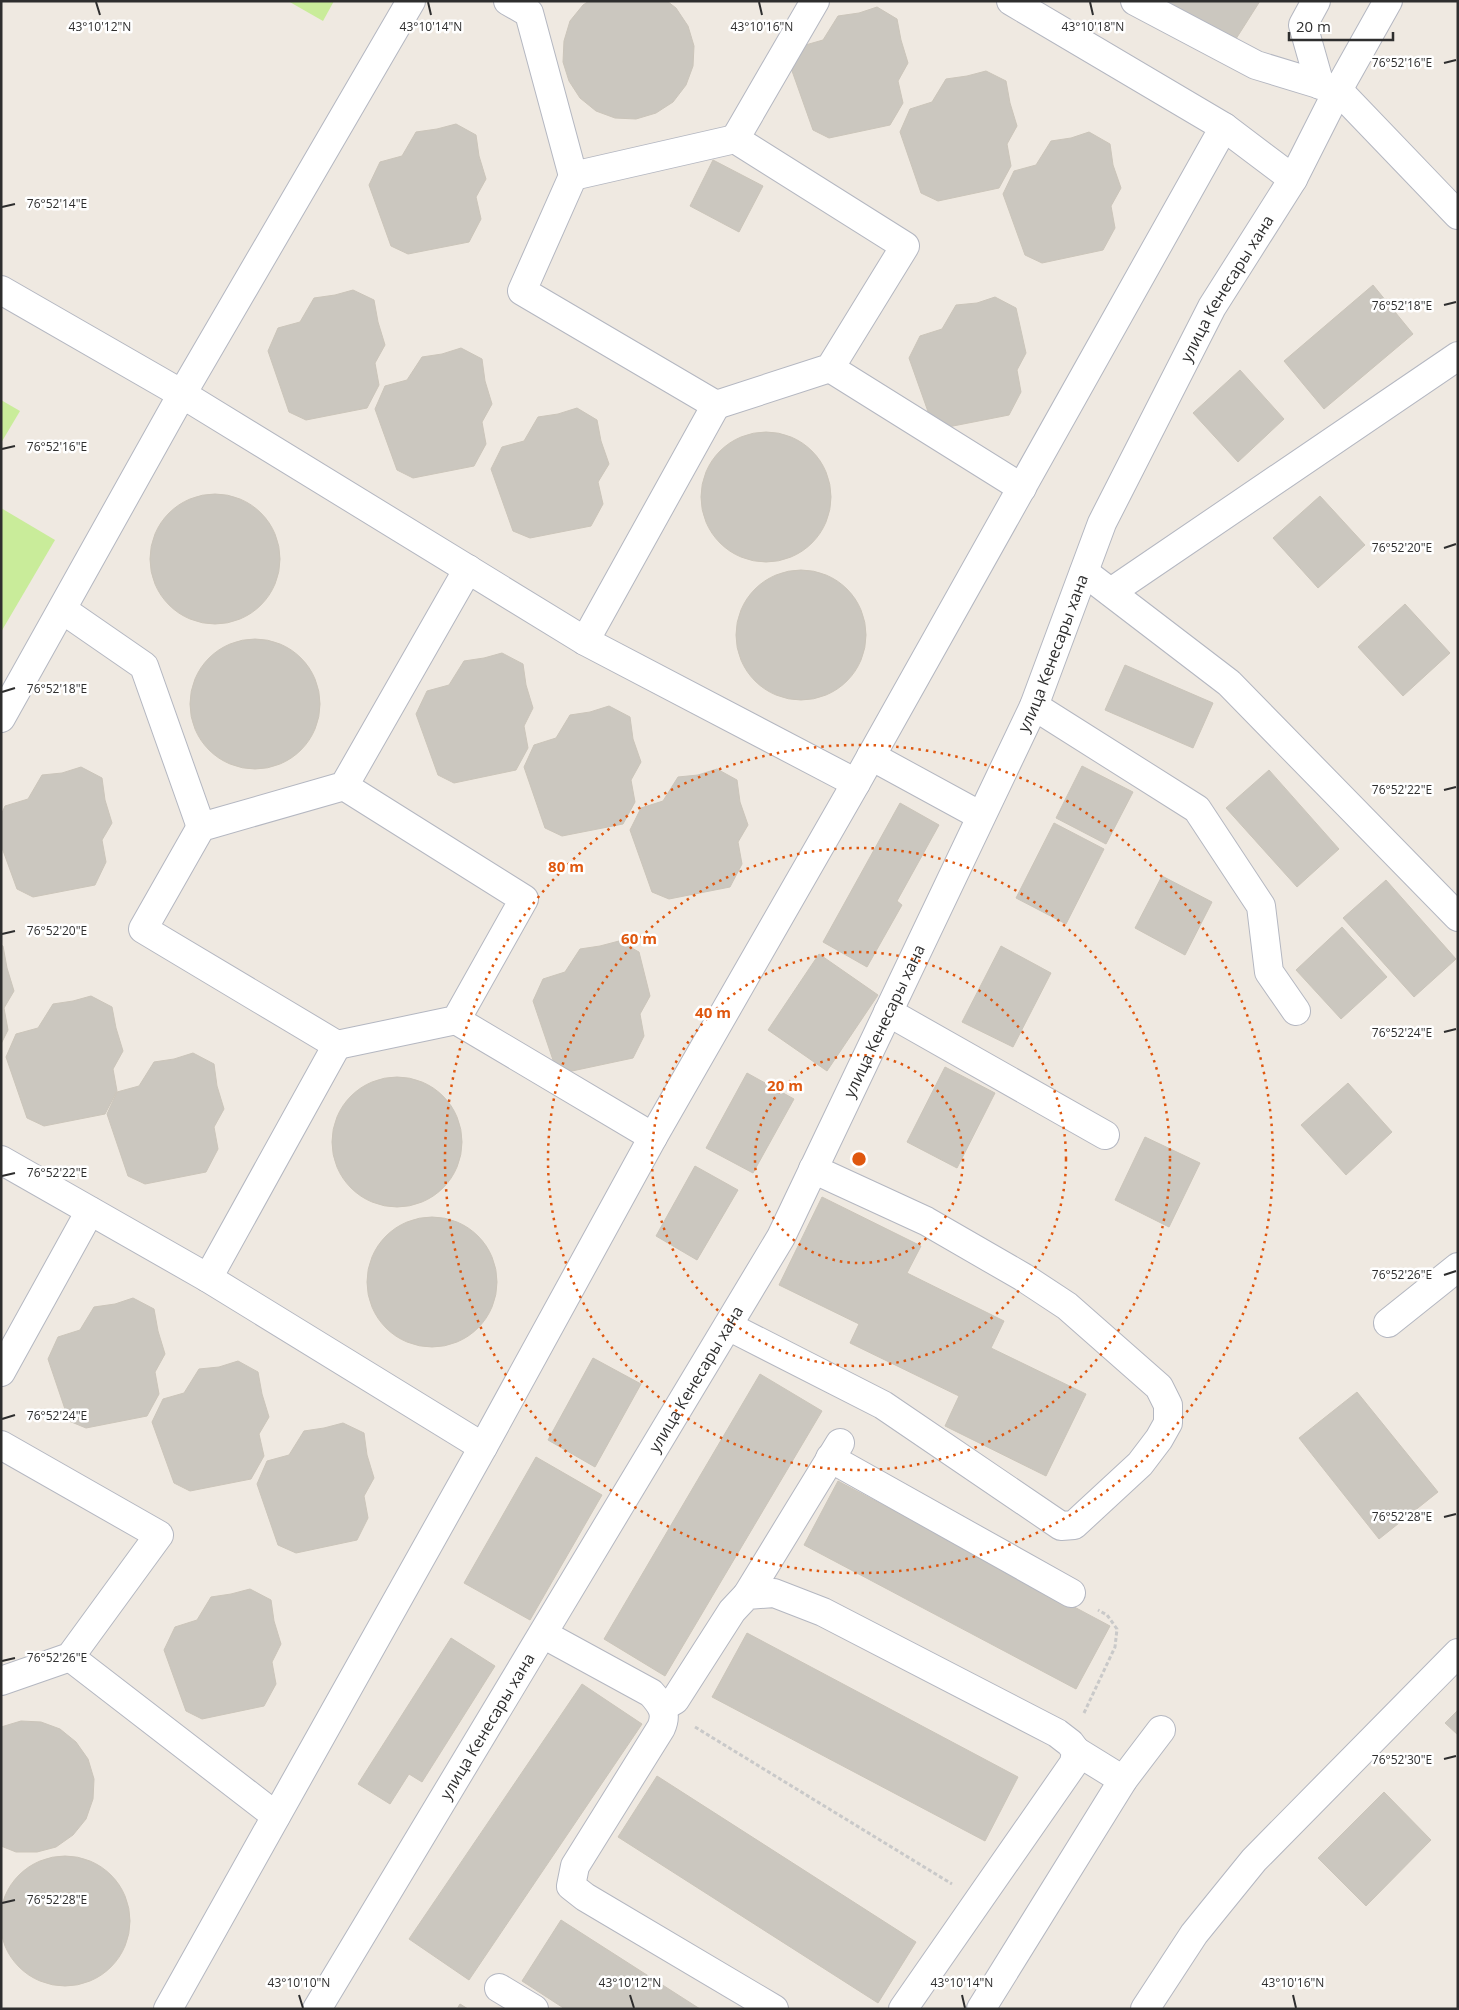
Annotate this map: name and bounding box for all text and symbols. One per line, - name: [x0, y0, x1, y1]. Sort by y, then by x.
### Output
- scale bar: [1289, 10, 1393, 42]
- text: 20 m: [1296, 16, 1331, 36]
- text: 43°10'12"N: [69, 18, 131, 35]
- text: 43°10'14"N: [400, 18, 462, 35]
- text: 43°10'16"N: [731, 18, 793, 35]
- text: 43°10'18"N: [1062, 18, 1124, 35]
- text: 76°52'16"E: [1372, 54, 1432, 71]
- text: 76°52'14"E: [27, 195, 87, 212]
- street label: улица Кенесары хана: [1175, 211, 1279, 366]
- text: 76°52'18"E: [1372, 297, 1432, 314]
- text: 76°52'16"E: [27, 438, 87, 455]
- text: 76°52'20"E: [1372, 539, 1432, 556]
- street label: улица Кенесары хана: [1012, 571, 1093, 736]
- text: 76°52'18"E: [27, 680, 87, 697]
- text: 76°52'22"E: [1372, 781, 1432, 798]
- text: 80 m: [548, 856, 584, 876]
- text: 76°52'20"E: [27, 922, 87, 939]
- text: 60 m: [621, 928, 657, 948]
- street label: улица Кенесары хана: [838, 941, 930, 1101]
- text: 40 m: [695, 1002, 731, 1022]
- text: 76°52'24"E: [1372, 1024, 1432, 1041]
- text: 20 m: [767, 1075, 803, 1095]
- centre of rings: [850, 1150, 868, 1168]
- text: 76°52'22"E: [27, 1164, 87, 1181]
- text: 76°52'26"E: [1372, 1266, 1432, 1283]
- street label: улица Кенесары хана: [643, 1302, 748, 1456]
- text: 76°52'24"E: [27, 1407, 87, 1424]
- text: 76°52'28"E: [1372, 1508, 1432, 1525]
- text: 76°52'26"E: [27, 1649, 87, 1666]
- street label: улица Кенесары хана: [434, 1649, 540, 1804]
- text: 76°52'30"E: [1372, 1751, 1432, 1768]
- text: 76°52'28"E: [27, 1891, 87, 1908]
- text: 43°10'10"N: [268, 1974, 330, 1991]
- text: 43°10'12"N: [599, 1974, 661, 1991]
- text: 43°10'14"N: [931, 1974, 993, 1991]
- text: 43°10'16"N: [1262, 1974, 1324, 1991]

